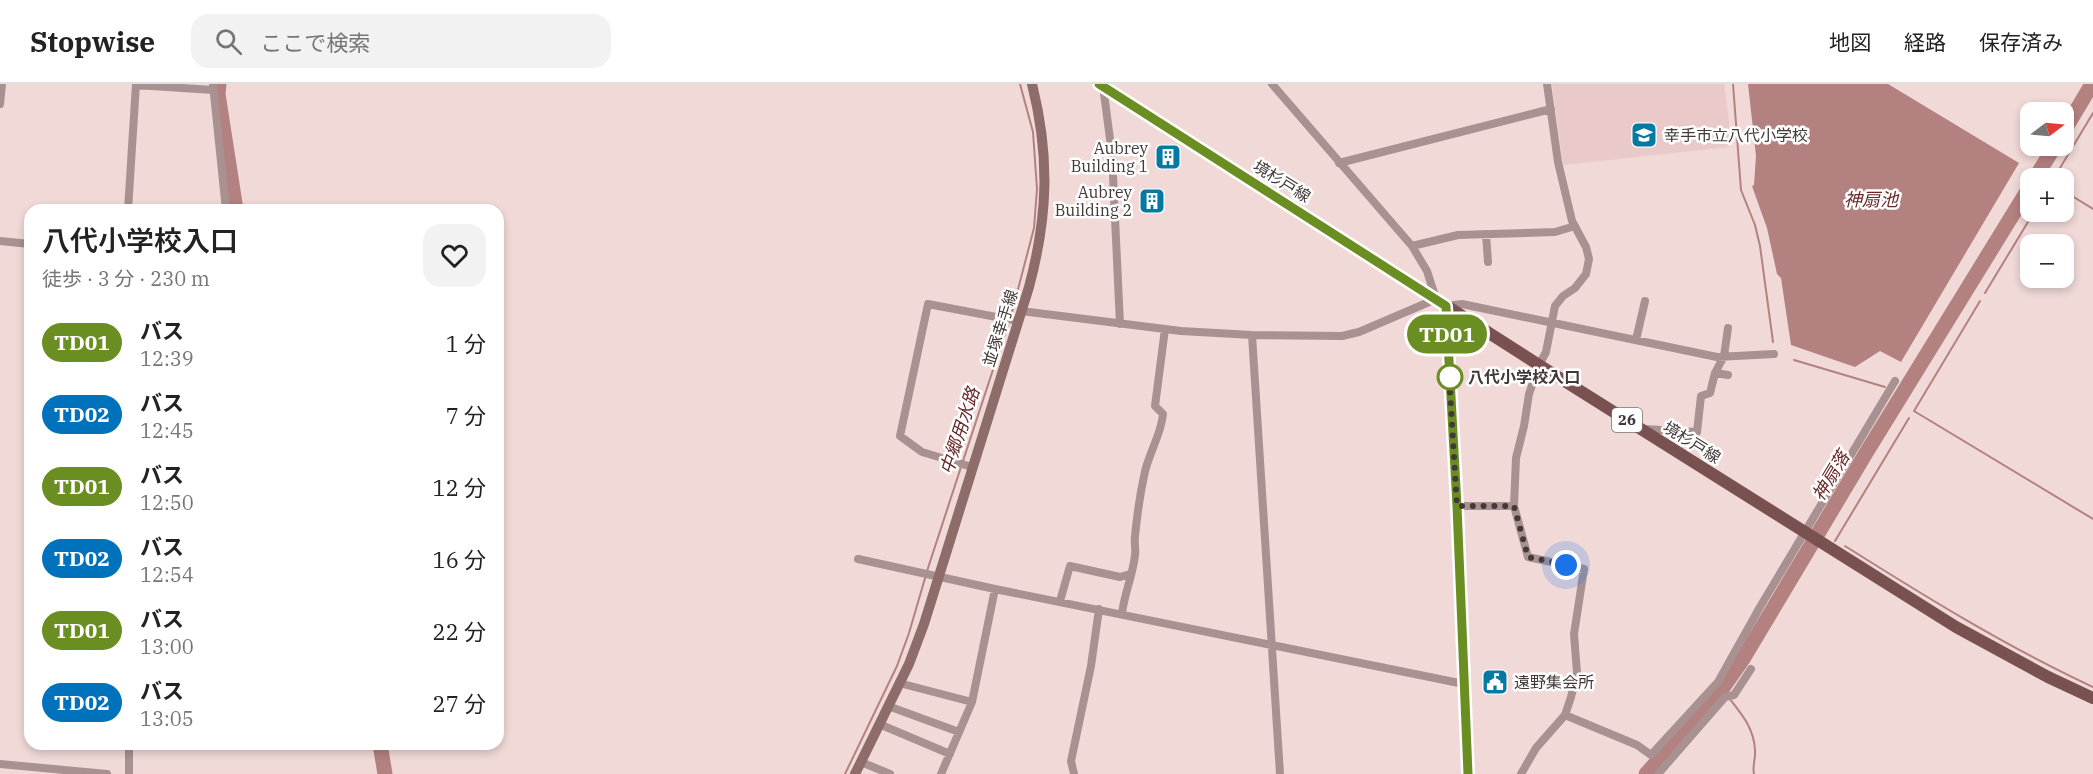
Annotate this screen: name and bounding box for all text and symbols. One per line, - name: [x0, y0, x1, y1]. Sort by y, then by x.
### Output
- search box: [191, 14, 611, 68]
- text: Stopwise: [30, 23, 155, 60]
- icon: search: [212, 25, 245, 58]
- text: ここで検索: [260, 28, 370, 57]
- text: 地図: [1829, 28, 1871, 56]
- text: 経路: [1904, 28, 1946, 56]
- text: 保存済み: [1979, 28, 2063, 56]
- north arrow: [2020, 102, 2074, 156]
- map controls: [2020, 102, 2074, 288]
- school or university icon: 幸手市立八代小学校: [1629, 120, 1659, 150]
- place label: 幸手市立八代小学校: [1664, 125, 1808, 145]
- place label: Aubrey Building 1: [1071, 138, 1148, 176]
- building icon: Aubrey Building 1: [1153, 142, 1183, 172]
- street label: 境杉戸線: [1250, 156, 1314, 206]
- button: +: [2020, 168, 2074, 222]
- place label: Aubrey Building 2: [1055, 182, 1132, 220]
- building icon: Aubrey Building 2: [1137, 186, 1167, 216]
- water label: 神扇池: [1844, 188, 1900, 211]
- text: 八代小学校入口: [42, 222, 238, 259]
- button: heart: [423, 224, 486, 287]
- button: −: [2020, 234, 2074, 288]
- text: 徒歩 · 3 分 · 230 m: [42, 265, 210, 292]
- street label: 並塚幸手線: [978, 287, 1022, 369]
- line badge: TD01: [1405, 314, 1489, 354]
- text: バス: [140, 316, 184, 345]
- text: TD01: [1419, 320, 1475, 348]
- text: TD01: [54, 328, 110, 356]
- text: 1 分: [446, 329, 486, 358]
- text: 12:39: [140, 345, 194, 372]
- marker: 八代小学校入口: [1437, 364, 1463, 390]
- place label: 八代小学校入口: [1468, 367, 1580, 387]
- water label: 中郷用水路: [935, 383, 985, 477]
- text: バス: [140, 388, 184, 417]
- text: TD02: [54, 400, 110, 428]
- text: 7 分: [446, 401, 486, 430]
- road number: 26: [1612, 408, 1642, 432]
- text: 12:45: [140, 417, 194, 444]
- street label: 境杉戸線: [1660, 417, 1724, 467]
- water label: 神扇落: [1807, 444, 1856, 505]
- text: バス: [140, 460, 184, 489]
- text: TD01: [54, 472, 110, 500]
- text: 12 分: [432, 473, 486, 502]
- text: 12:50: [140, 489, 194, 516]
- text: バス: [140, 532, 184, 561]
- text: TD02: [54, 544, 110, 572]
- text: 16 分: [432, 545, 486, 574]
- your location: [1551, 550, 1581, 580]
- text: 12:54: [140, 561, 194, 588]
- text: バス: [140, 604, 184, 633]
- text: TD01: [54, 616, 110, 644]
- text: 22 分: [432, 617, 486, 646]
- text: 13:00: [140, 633, 194, 660]
- public building icon: 遠野集会所: [1480, 667, 1510, 697]
- place label: 遠野集会所: [1514, 672, 1594, 692]
- text: バス: [140, 676, 184, 705]
- text: TD02: [54, 688, 110, 716]
- text: 27 分: [432, 689, 486, 718]
- text: 13:05: [140, 705, 194, 732]

